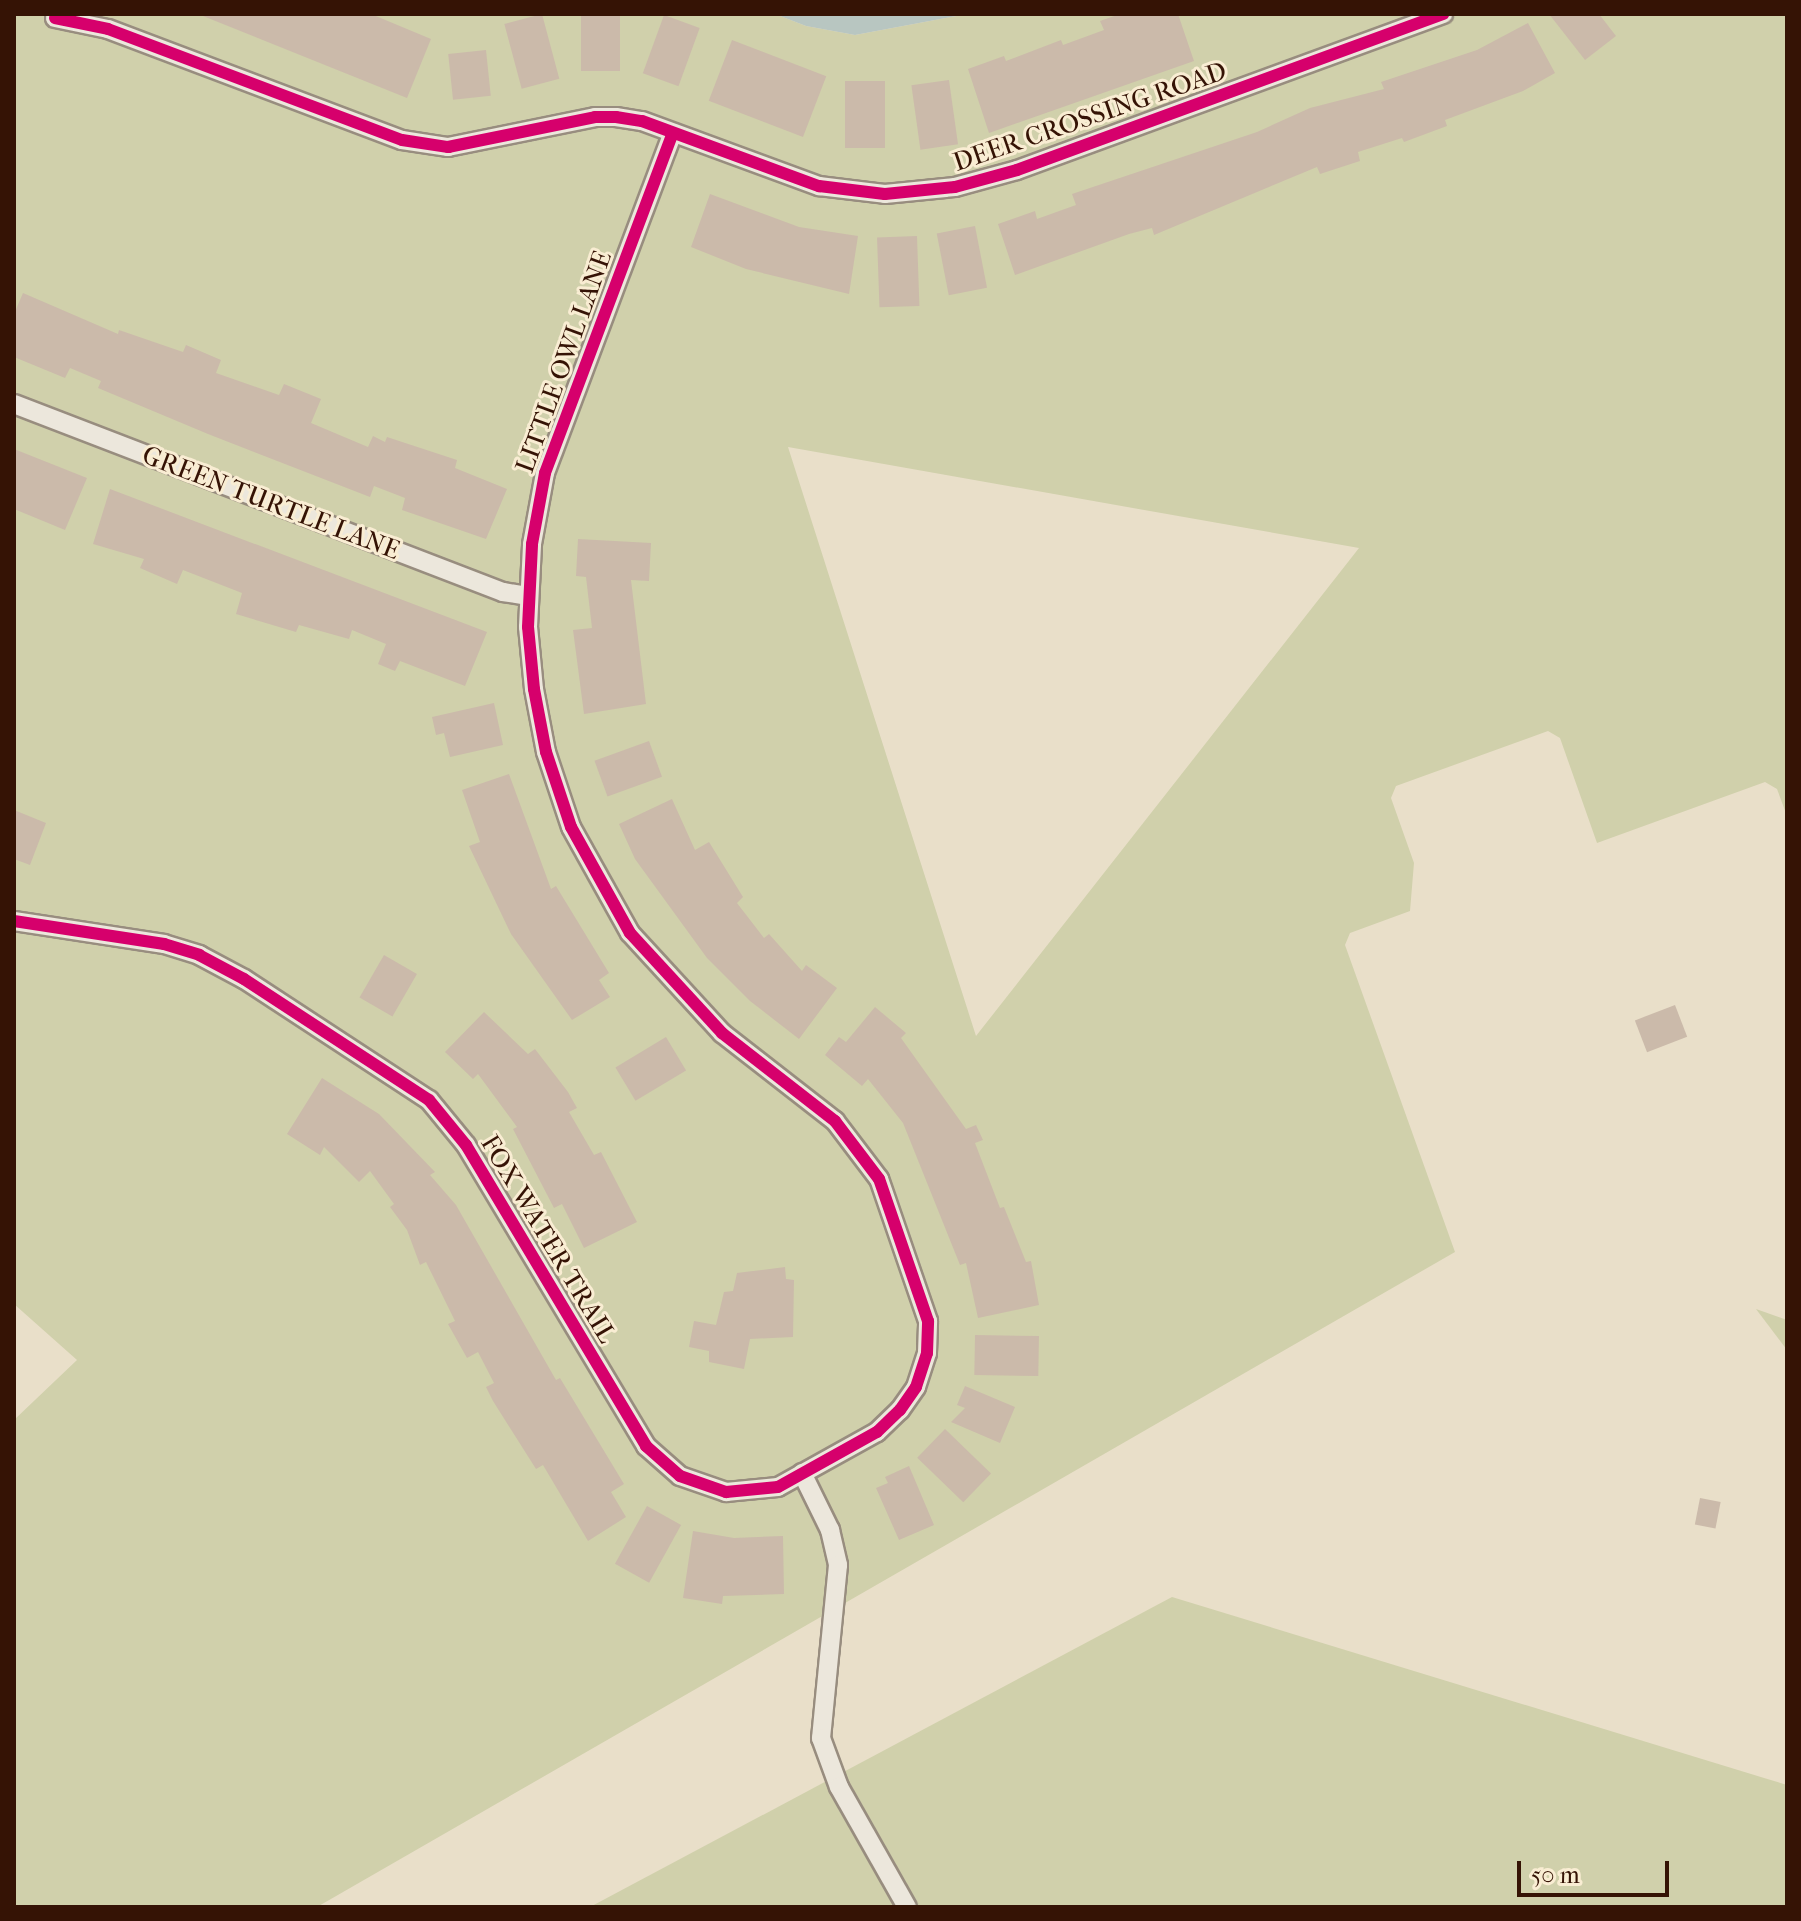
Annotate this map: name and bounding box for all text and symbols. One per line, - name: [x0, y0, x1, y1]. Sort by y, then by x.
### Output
- street label: DEER CROSSING ROAD: [949, 56, 1231, 178]
- street label: LITTLE OWL LANE: [509, 247, 619, 477]
- street label: GREEN TURTLE LANE: [138, 439, 404, 567]
- street label: FOX WATER TRAIL: [474, 1130, 622, 1348]
- scale bar: [1521, 1845, 1673, 1895]
- text: 50 m: [1531, 1861, 1580, 1889]

